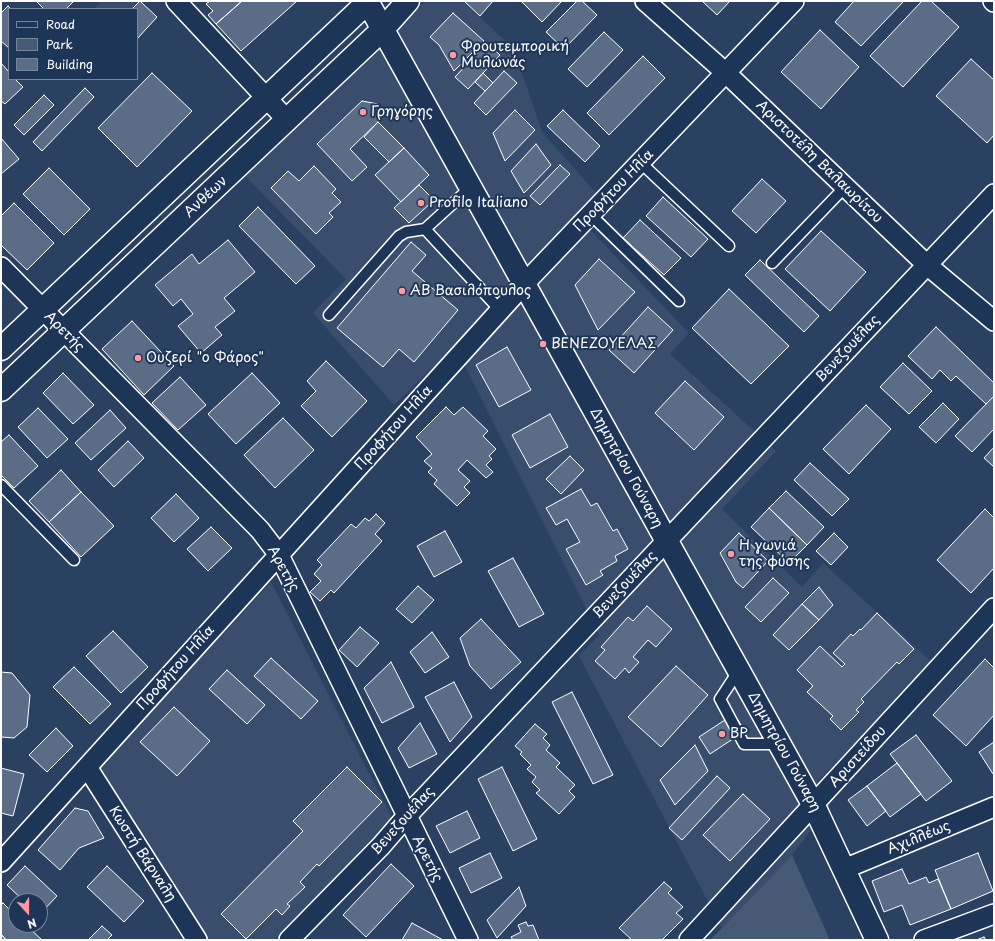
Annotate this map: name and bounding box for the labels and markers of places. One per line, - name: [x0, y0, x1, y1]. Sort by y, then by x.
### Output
- place label: Φρουτεμπορική Μυλωνάς: [461, 39, 569, 72]
- marker: Φρουτεμπορική Μυλωνάς: [448, 50, 458, 60]
- place label: Γρηγόρης: [371, 104, 433, 120]
- marker: Γρηγόρης: [358, 107, 368, 117]
- place label: Profilo Italiano: [429, 195, 528, 211]
- marker: Profilo Italiano: [416, 198, 426, 208]
- place label: ΑΒ Βασιλόπουλος: [410, 283, 531, 299]
- marker: ΑΒ Βασιλόπουλος: [397, 286, 407, 296]
- place label: ΒΕΝΕΖΟΥΕΛΑΣ: [551, 336, 656, 352]
- marker: ΒΕΝΕΖΟΥΕΛΑΣ: [538, 339, 548, 349]
- place label: Ουζερί "ο Φάρος": [146, 350, 264, 366]
- marker: Ουζερί "ο Φάρος": [133, 353, 143, 363]
- place label: Η γωνιά της φύσης: [739, 538, 810, 570]
- marker: Η γωνιά της φύσης: [726, 549, 736, 559]
- place label: BP: [730, 726, 748, 742]
- marker: BP: [717, 729, 727, 739]

